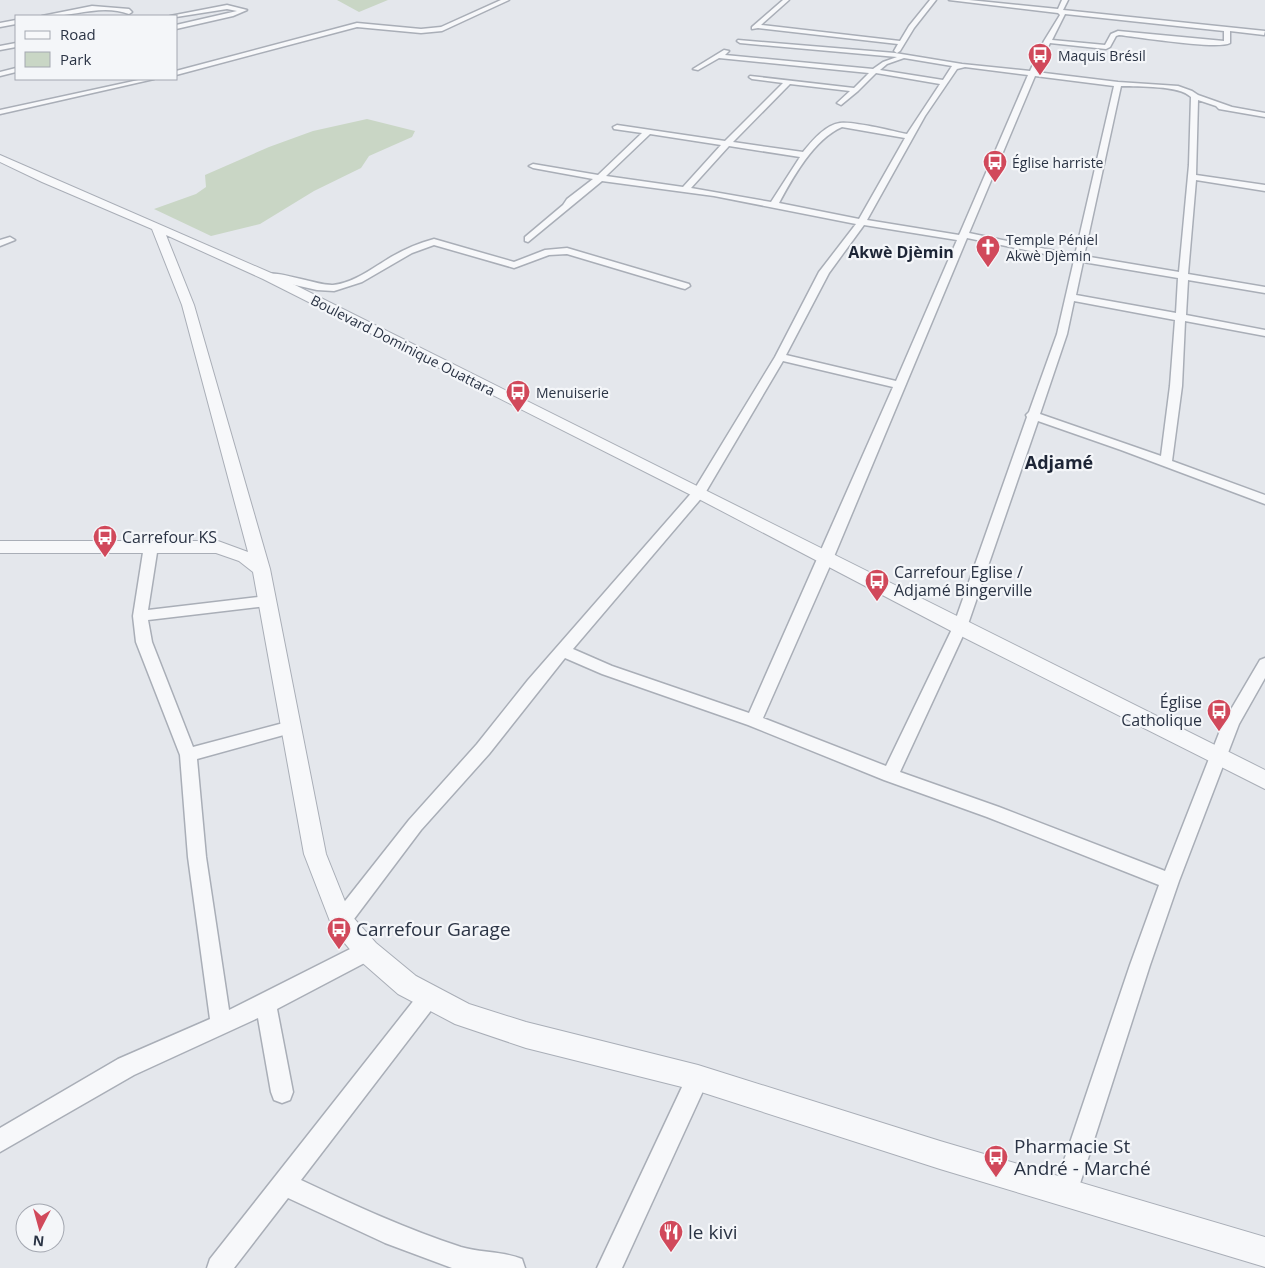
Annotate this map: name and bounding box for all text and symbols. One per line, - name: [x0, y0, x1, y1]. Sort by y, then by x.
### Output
- legend: [15, 15, 178, 80]
- text: Road: [60, 24, 96, 44]
- bus stop icon: Maquis Brésil: [1027, 42, 1053, 76]
- place label: Maquis Brésil: [1058, 46, 1146, 65]
- text: Park: [60, 49, 91, 69]
- bus stop icon: Église harriste: [982, 149, 1008, 183]
- place label: Église harriste: [1012, 153, 1104, 172]
- place label: Temple Péniel Akwè Djèmin: [1006, 230, 1098, 265]
- church icon: Temple Péniel Akwè Djèmin: [975, 234, 1001, 268]
- district label: Akwè Djèmin: [848, 241, 954, 263]
- street label: Boulevard Dominique Ouattara: [308, 290, 498, 400]
- bus stop icon: Menuiserie: [505, 379, 531, 413]
- place label: Menuiserie: [536, 383, 609, 402]
- district label: Adjamé: [1025, 450, 1093, 474]
- bus stop icon: Carrefour KS: [92, 524, 118, 558]
- place label: Carrefour KS: [122, 526, 217, 548]
- place label: Carrefour Eglise / Adjamé Bingerville: [894, 561, 1032, 601]
- bus stop icon: Carrefour Eglise / Adjamé Bingerville: [864, 568, 890, 602]
- place label: Église Catholique: [1121, 691, 1202, 731]
- bus stop icon: Église Catholique: [1206, 698, 1232, 732]
- bus stop icon: Carrefour Garage: [326, 916, 352, 950]
- place label: Carrefour Garage: [356, 916, 511, 942]
- place label: Pharmacie St André - Marché: [1014, 1133, 1151, 1181]
- bus stop icon: Pharmacie St André - Marché: [983, 1144, 1009, 1178]
- north arrow: [15, 1203, 65, 1253]
- restaurant icon: le kivi: [658, 1219, 684, 1253]
- place label: le kivi: [688, 1219, 737, 1245]
- text: N: [32, 1231, 45, 1251]

